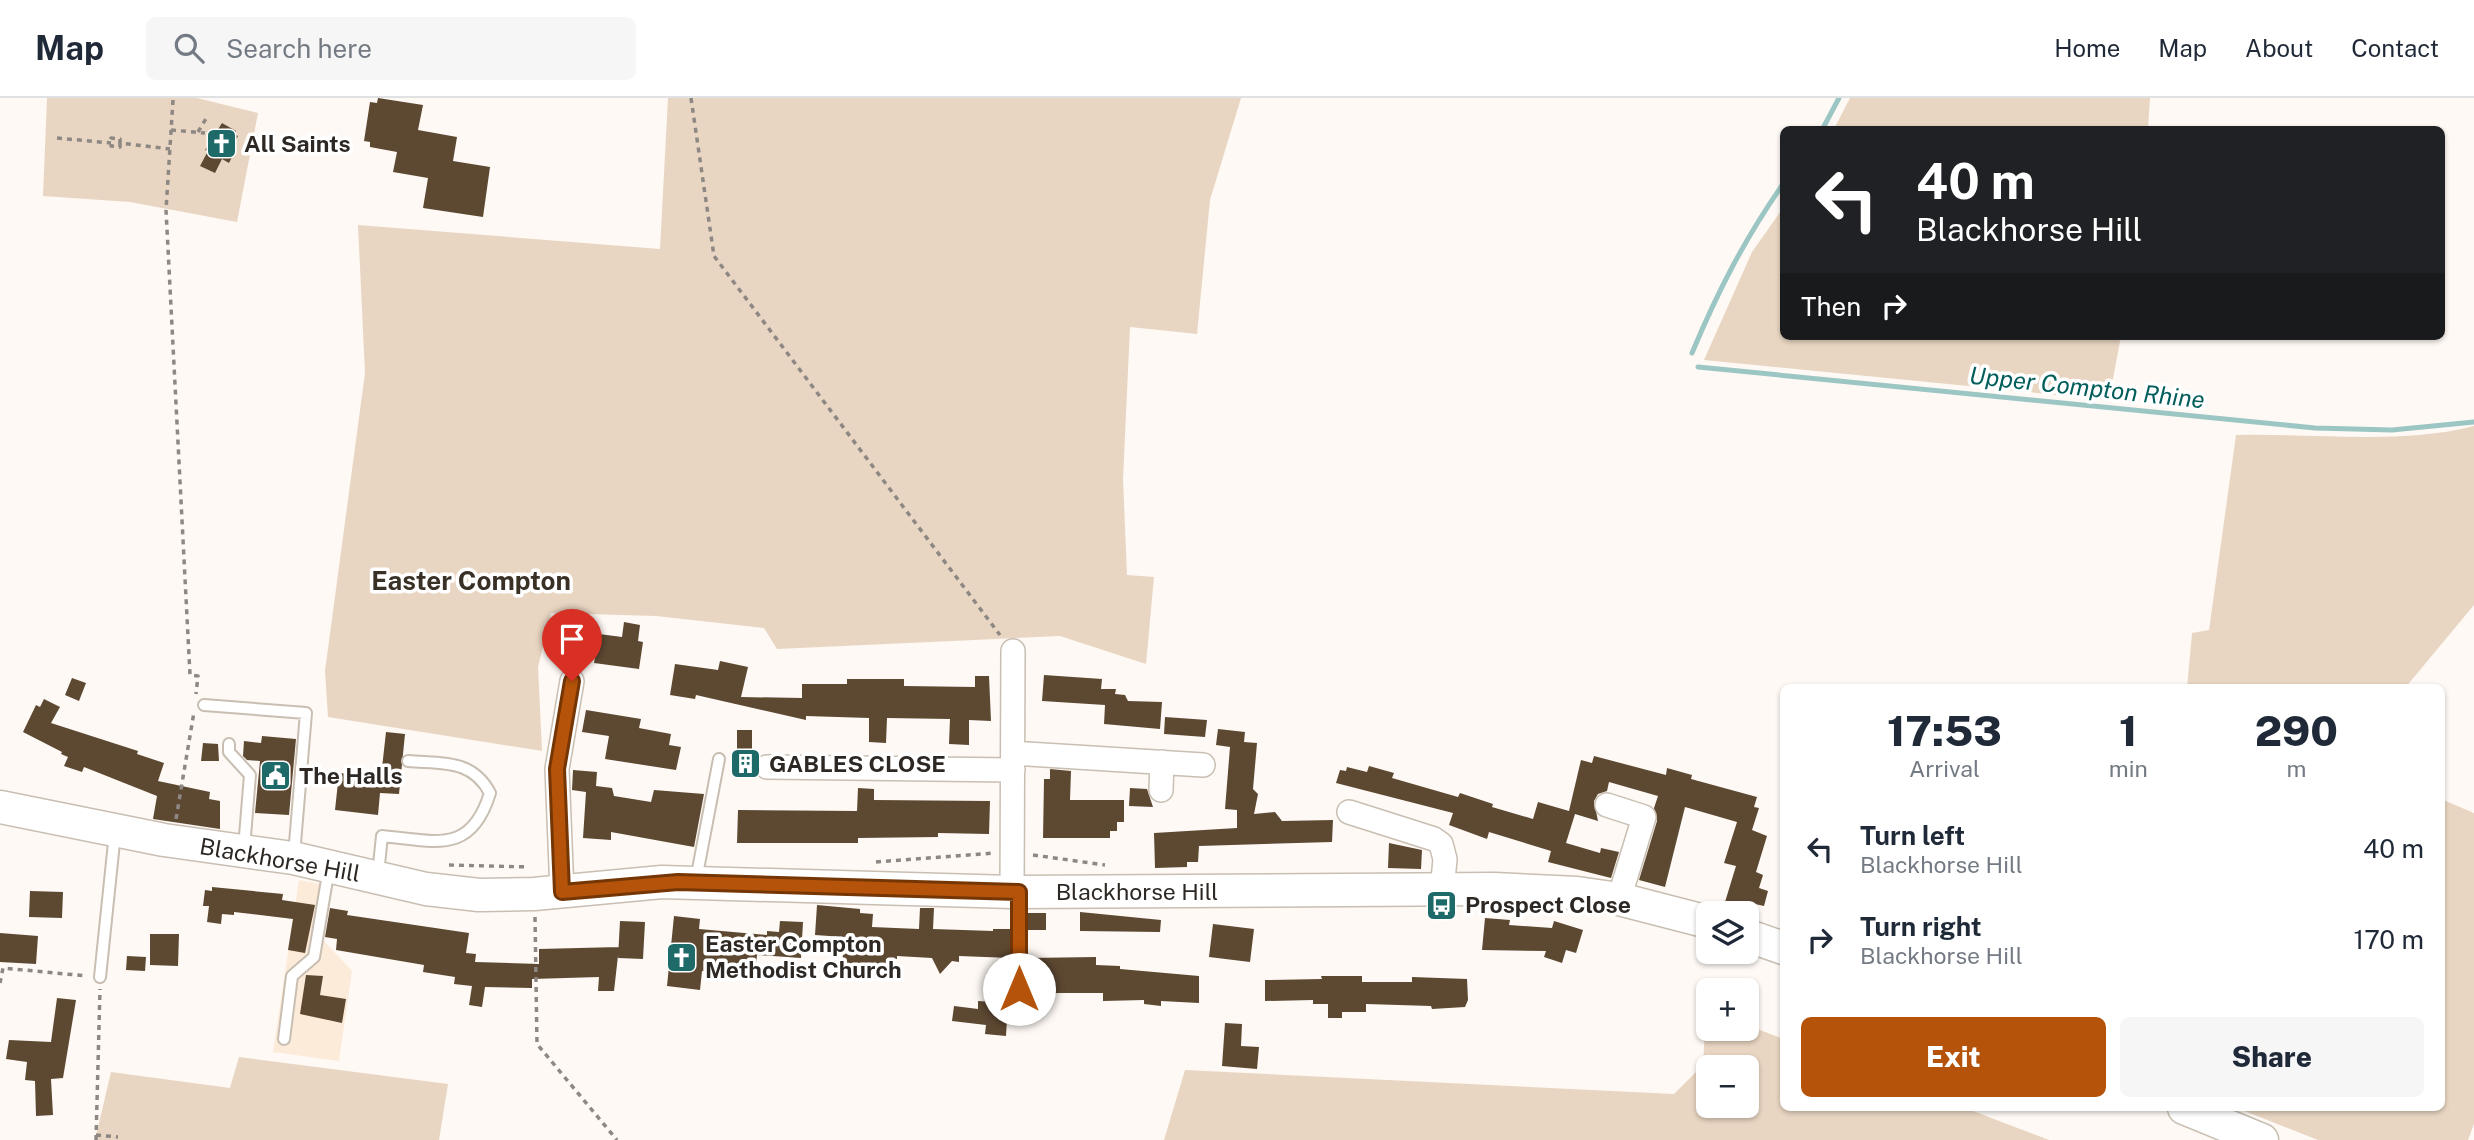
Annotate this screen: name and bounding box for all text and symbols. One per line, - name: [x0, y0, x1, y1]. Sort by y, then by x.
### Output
- search box: [146, 17, 636, 80]
- text: Map: [35, 29, 104, 67]
- icon: search: [170, 29, 208, 67]
- text: Search here: [226, 33, 372, 64]
- text: Home: [2054, 34, 2120, 62]
- text: Map: [2158, 34, 2207, 62]
- text: About: [2245, 34, 2313, 62]
- text: Contact: [2351, 34, 2439, 62]
- church icon: All Saints: [204, 127, 238, 161]
- place label: All Saints: [244, 130, 351, 157]
- text: 40 m: [1916, 152, 2035, 210]
- icon: left: [1801, 154, 1892, 245]
- text: Blackhorse Hill: [1916, 211, 2142, 248]
- icon: right: [1875, 287, 1913, 325]
- text: Then: [1801, 291, 1861, 322]
- water label: Upper Compton Rhine: [1968, 361, 2206, 413]
- district label: Easter Compton: [371, 565, 571, 596]
- pin: [542, 609, 602, 681]
- icon: arrive: [553, 620, 591, 658]
- text: 17:53: [1887, 706, 2002, 755]
- text: 1: [2119, 706, 2137, 755]
- text: 290: [2255, 706, 2338, 755]
- building icon: GABLES CLOSE: [729, 747, 763, 781]
- place label: GABLES CLOSE: [769, 750, 946, 777]
- text: Arrival: [1909, 755, 1980, 782]
- text: min: [2109, 755, 2148, 782]
- text: m: [2286, 755, 2306, 782]
- public building icon: The Halls: [259, 759, 293, 793]
- place label: The Halls: [299, 762, 403, 789]
- text: Turn left: [1860, 820, 1965, 851]
- icon: left: [1801, 830, 1839, 868]
- street label: Blackhorse Hill: [198, 832, 363, 887]
- text: 40 m: [2363, 833, 2424, 864]
- text: Blackhorse Hill: [1860, 851, 2023, 878]
- street label: Blackhorse Hill: [1056, 878, 1218, 905]
- bus stop icon: Prospect Close: [1425, 888, 1459, 922]
- place label: Prospect Close: [1465, 891, 1631, 918]
- map controls: [1696, 901, 1759, 1118]
- button: layers: [1696, 901, 1759, 964]
- text: Turn right: [1860, 911, 1982, 942]
- icon: right: [1801, 921, 1839, 959]
- text: 170 m: [2354, 924, 2424, 955]
- place label: Easter Compton Methodist Church: [705, 930, 902, 983]
- church icon: Easter Compton Methodist Church: [665, 940, 699, 974]
- text: Blackhorse Hill: [1860, 942, 2023, 969]
- position arrow: [982, 952, 1056, 1026]
- button: +: [1696, 978, 1759, 1041]
- button: Exit: [1801, 1017, 2106, 1097]
- button: Share: [2120, 1017, 2424, 1097]
- button: −: [1696, 1055, 1759, 1118]

